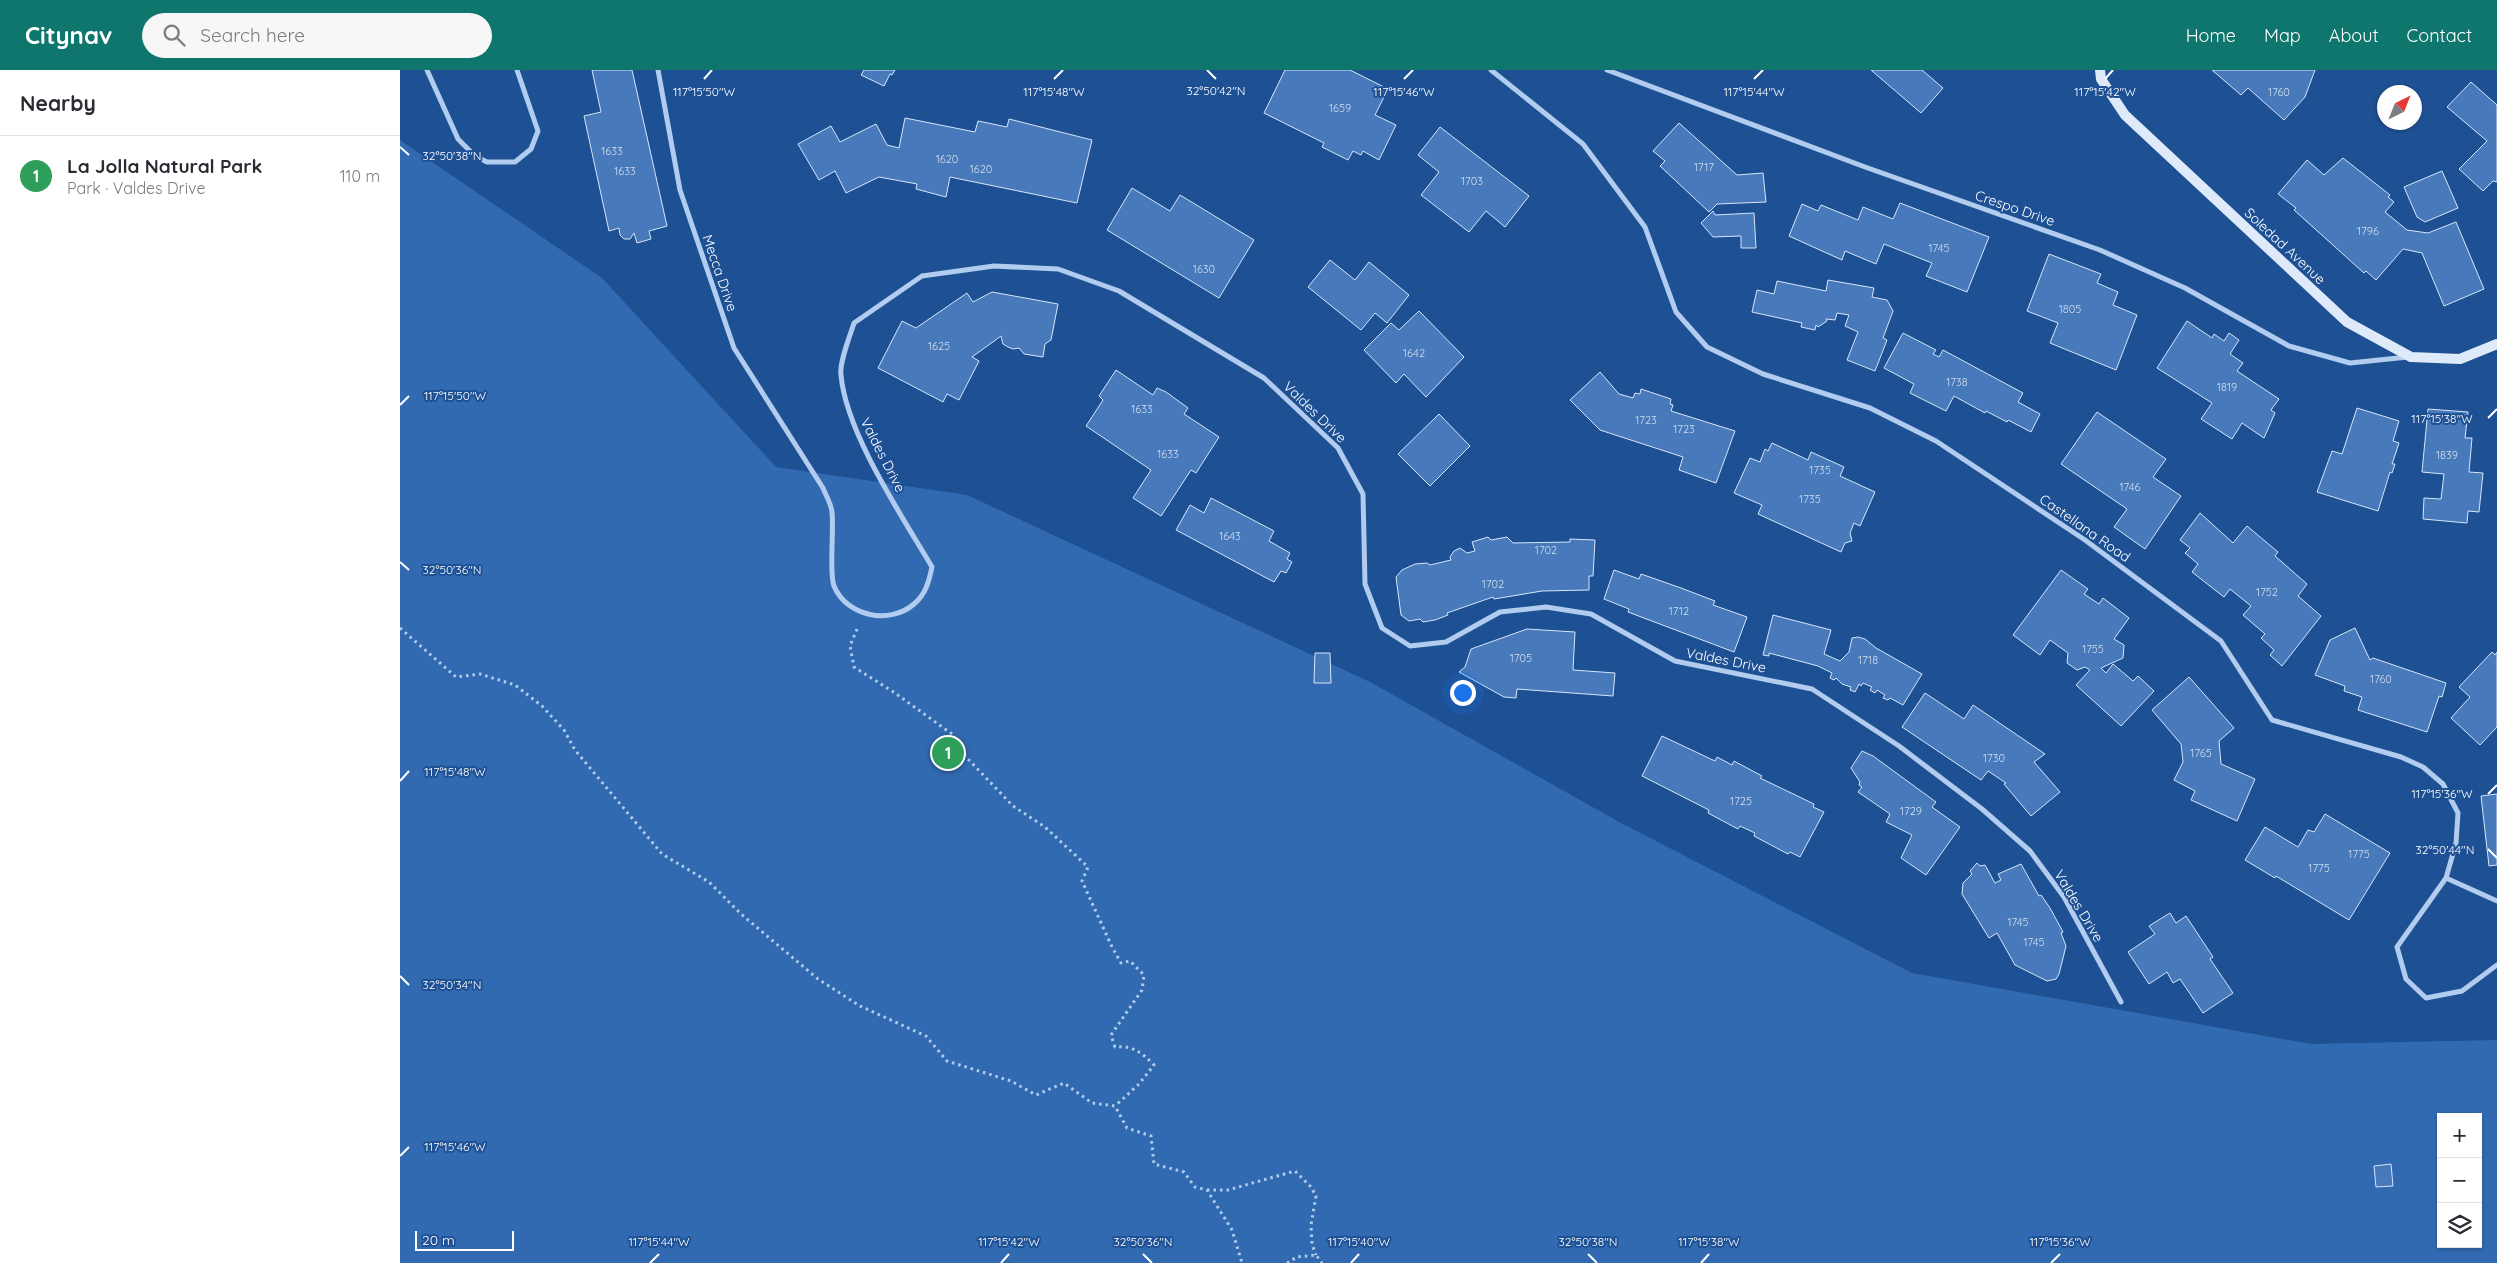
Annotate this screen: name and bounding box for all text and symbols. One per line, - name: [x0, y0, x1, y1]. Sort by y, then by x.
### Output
- search box: [142, 13, 492, 58]
- text: Citynav: [25, 20, 112, 50]
- icon: search: [160, 21, 188, 49]
- text: Search here: [200, 23, 305, 47]
- text: Home: [2186, 24, 2236, 47]
- text: Map: [2264, 24, 2301, 47]
- text: About: [2329, 24, 2379, 47]
- text: Contact: [2407, 24, 2472, 47]
- text: 32°50'42"N: [1186, 83, 1246, 98]
- text: 117°15'50"W: [673, 84, 735, 99]
- text: 117°15'48"W: [1023, 84, 1085, 99]
- text: 117°15'46"W: [1373, 84, 1435, 99]
- text: 117°15'44"W: [1723, 84, 1785, 99]
- text: 117°15'42"W: [2074, 84, 2136, 99]
- house number: 1760: [2268, 85, 2290, 99]
- north arrow: [2377, 85, 2422, 130]
- text: Nearby: [20, 90, 96, 116]
- house number: 1659: [1329, 101, 1351, 115]
- house number: 1633: [601, 144, 623, 158]
- text: 32°50'38"N: [422, 148, 482, 163]
- house number: 1620: [936, 152, 958, 166]
- text: La Jolla Natural Park: [67, 154, 262, 178]
- house number: 1717: [1694, 160, 1714, 174]
- house number: 1620: [970, 162, 992, 176]
- house number: 1633: [614, 164, 636, 178]
- text: 1: [33, 166, 39, 186]
- text: 110 m: [340, 166, 380, 186]
- house number: 1703: [1461, 174, 1483, 188]
- text: Park · Valdes Drive: [67, 178, 206, 198]
- street label: Crespo Drive: [1973, 186, 2057, 230]
- street label: Soledad Avenue: [2241, 204, 2329, 288]
- house number: 1796: [2357, 224, 2379, 238]
- street label: Mecca Drive: [698, 232, 742, 314]
- house number: 1745: [1928, 241, 1950, 255]
- house number: 1630: [1193, 262, 1215, 276]
- house number: 1805: [2059, 302, 2081, 316]
- house number: 1625: [928, 339, 950, 353]
- house number: 1642: [1403, 346, 1425, 360]
- house number: 1738: [1946, 375, 1968, 389]
- street label: Valdes Drive: [1280, 377, 1351, 447]
- house number: 1819: [2217, 380, 2237, 394]
- text: 117°15'50"W: [424, 388, 486, 403]
- house number: 1633: [1131, 402, 1153, 416]
- text: 117°15'38"W: [2411, 411, 2473, 426]
- house number: 1723: [1635, 413, 1657, 427]
- street label: Valdes Drive: [857, 415, 909, 495]
- house number: 1723: [1673, 422, 1695, 436]
- house number: 1633: [1157, 447, 1179, 461]
- house number: 1839: [2436, 448, 2458, 462]
- house number: 1735: [1809, 463, 1831, 477]
- house number: 1746: [2120, 480, 2141, 494]
- street label: Castellana Road: [2036, 490, 2134, 566]
- house number: 1735: [1799, 492, 1821, 506]
- house number: 1643: [1219, 529, 1241, 543]
- house number: 1702: [1535, 543, 1557, 557]
- text: 32°50'36"N: [423, 562, 482, 577]
- house number: 1702: [1482, 577, 1504, 591]
- house number: 1752: [2256, 585, 2278, 599]
- house number: 1712: [1669, 604, 1689, 618]
- house number: 1755: [2082, 642, 2104, 656]
- street label: Valdes Drive: [1684, 643, 1768, 677]
- house number: 1705: [1510, 651, 1532, 665]
- house number: 1718: [1858, 653, 1878, 667]
- house number: 1760: [2370, 672, 2392, 686]
- your location: [1450, 680, 1476, 706]
- pin: 1: [932, 734, 964, 772]
- house number: 1765: [2190, 746, 2212, 760]
- house number: 1730: [1983, 751, 2005, 765]
- text: 117°15'48"W: [424, 764, 486, 779]
- text: 117°15'36"W: [2411, 786, 2473, 801]
- house number: 1725: [1730, 794, 1752, 808]
- house number: 1729: [1900, 804, 1922, 818]
- text: 32°50'44"N: [2416, 842, 2474, 857]
- house number: 1775: [2348, 847, 2370, 861]
- house number: 1775: [2308, 861, 2330, 875]
- street label: Valdes Drive: [2050, 867, 2108, 946]
- house number: 1745: [2007, 915, 2029, 929]
- house number: 1745: [2023, 935, 2045, 949]
- text: 32°50'34"N: [423, 977, 481, 992]
- map controls: [2437, 1113, 2482, 1248]
- button: +: [2437, 1113, 2482, 1158]
- text: 117°15'46"W: [424, 1139, 486, 1154]
- button: −: [2437, 1158, 2482, 1203]
- button: layers: [2437, 1203, 2482, 1248]
- scale bar: [415, 1228, 514, 1251]
- text: 20 m: [422, 1231, 455, 1249]
- text: 117°15'44"W: [628, 1234, 690, 1249]
- text: 117°15'42"W: [978, 1234, 1040, 1249]
- text: 32°50'36"N: [1114, 1234, 1173, 1249]
- text: 117°15'40"W: [1328, 1234, 1390, 1249]
- text: 32°50'38"N: [1558, 1234, 1618, 1249]
- text: 117°15'38"W: [1678, 1234, 1740, 1249]
- text: 117°15'36"W: [2029, 1234, 2091, 1249]

